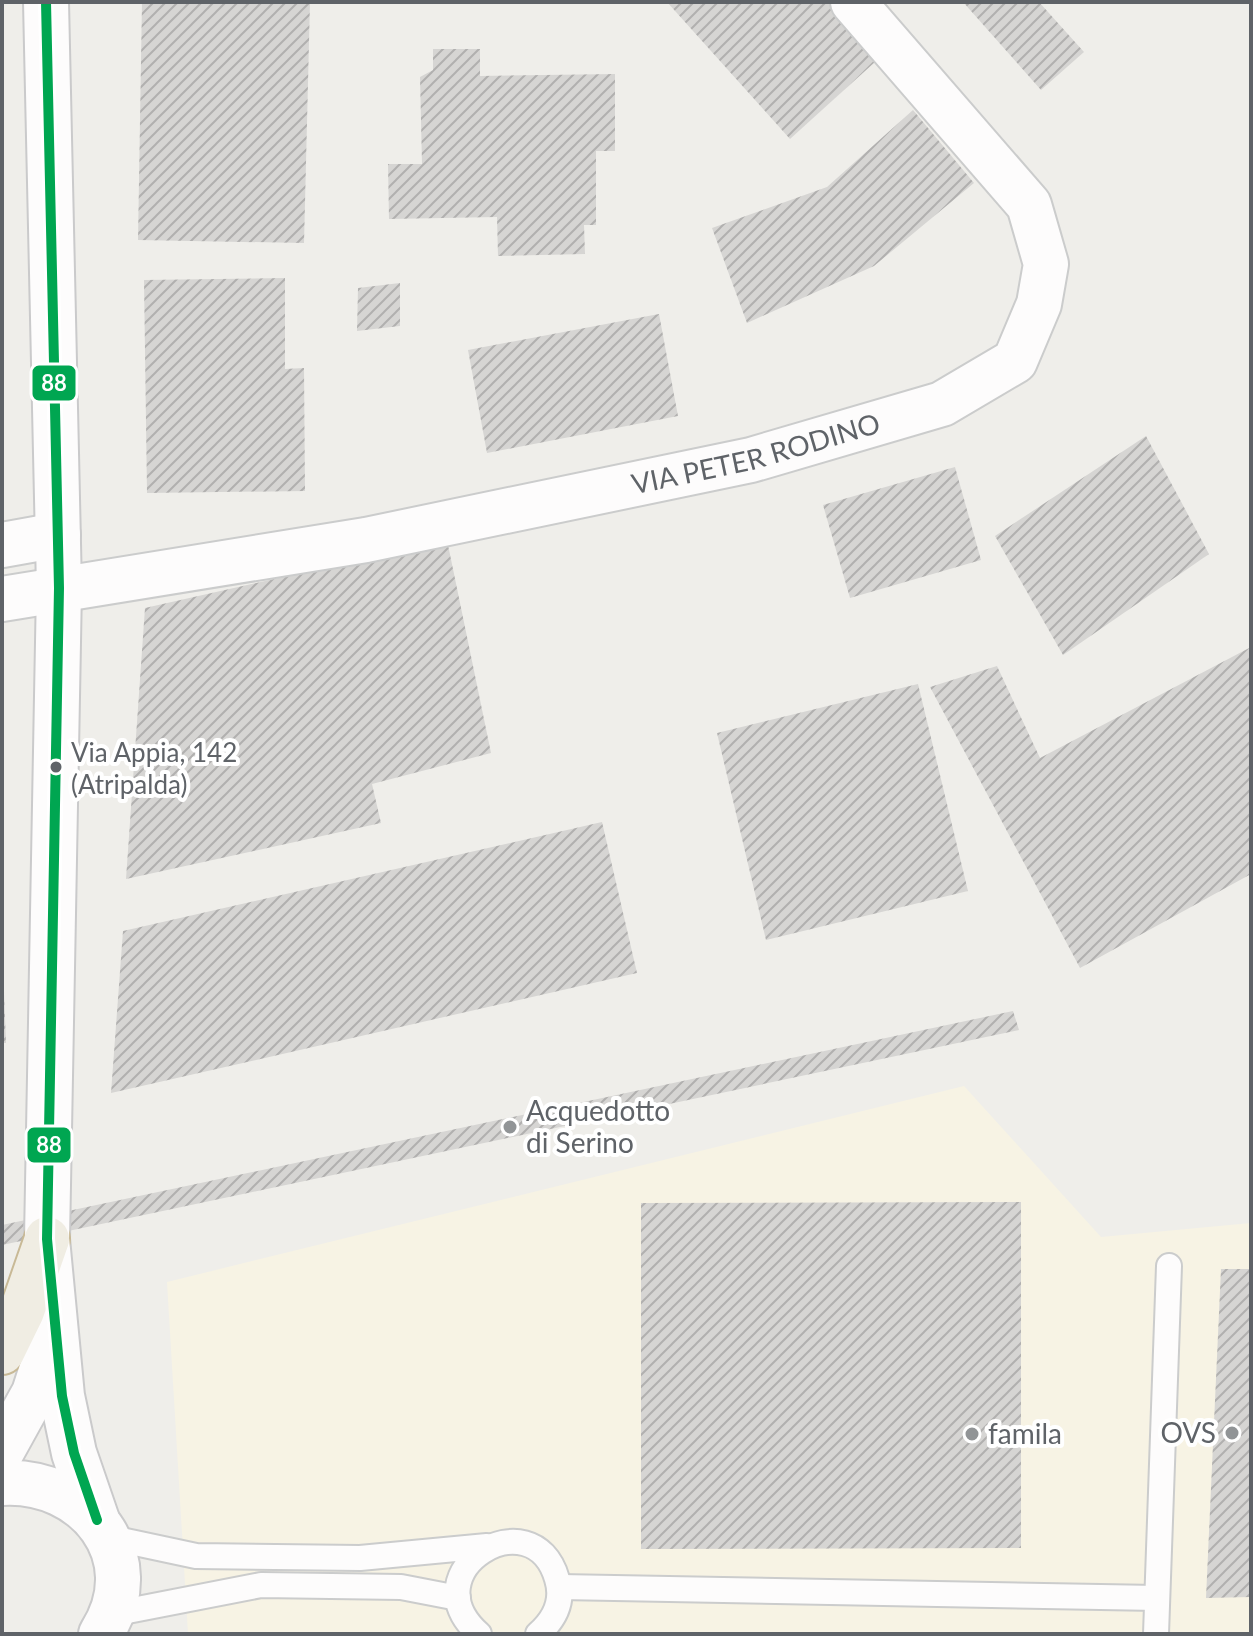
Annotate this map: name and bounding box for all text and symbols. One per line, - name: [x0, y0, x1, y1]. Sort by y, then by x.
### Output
- line badge: 88: [31, 364, 77, 402]
- text: 88: [41, 369, 67, 396]
- street label: VIA PETER RODINO: [628, 405, 884, 500]
- place label: Via Appia, 142 (Atripalda): [71, 736, 237, 800]
- marker: Via Appia, 142 (Atripalda): [48, 759, 64, 775]
- place label: Acquedotto di Serino: [526, 1093, 670, 1159]
- marker: Acquedotto di Serino: [501, 1118, 519, 1136]
- line badge: 88: [26, 1126, 72, 1164]
- text: 88: [36, 1131, 62, 1158]
- place label: OVS: [1160, 1415, 1216, 1449]
- place label: famila: [988, 1416, 1062, 1450]
- marker: OVS: [1223, 1424, 1241, 1442]
- marker: famila: [963, 1425, 981, 1443]

